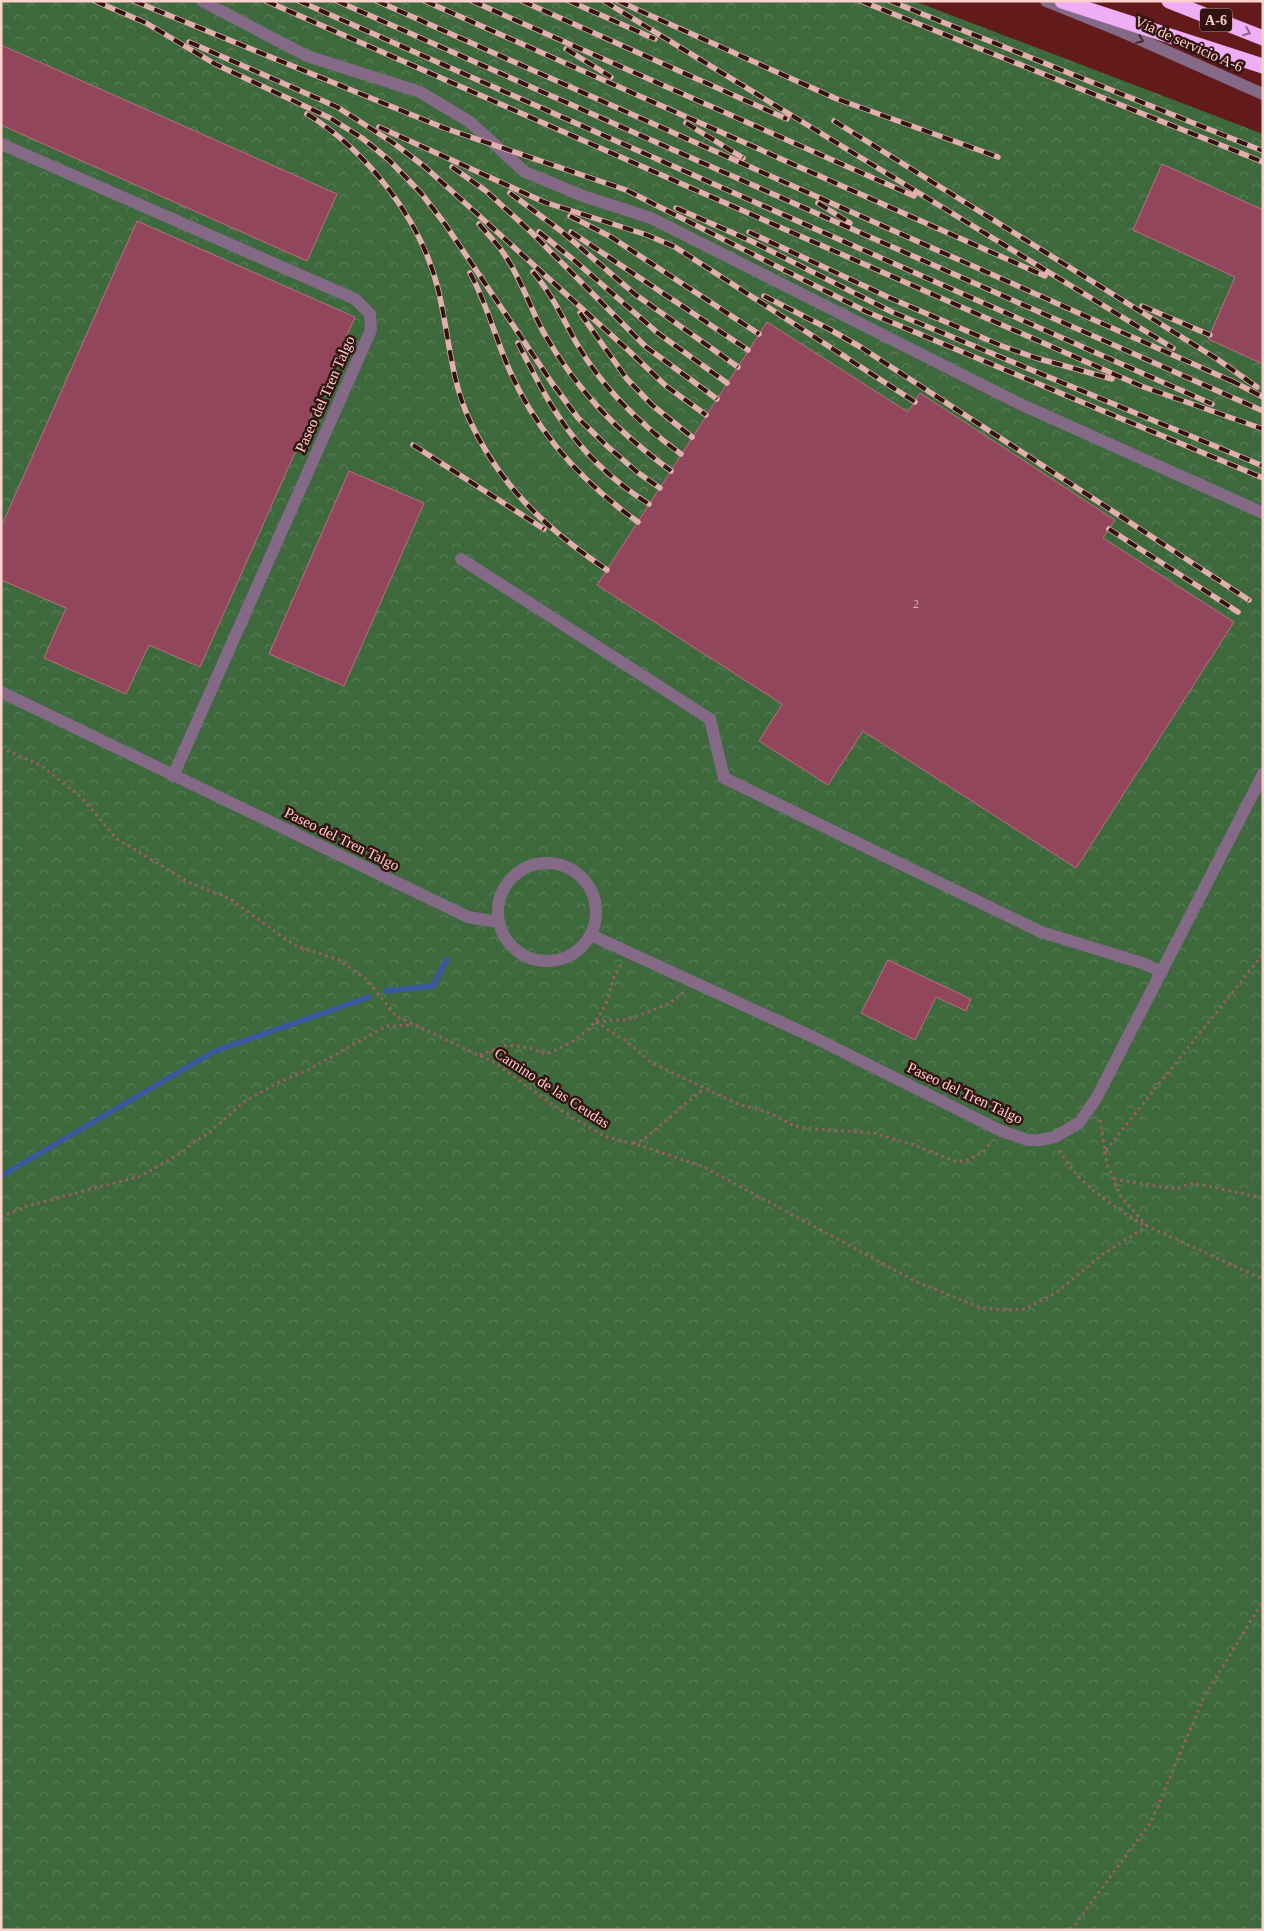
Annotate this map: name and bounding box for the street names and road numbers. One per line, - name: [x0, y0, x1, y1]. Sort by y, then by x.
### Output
- road number: A-6: [1200, 8, 1232, 32]
- street label: Vía de servicio A-6: [1132, 13, 1246, 75]
- street label: Paseo del Tren Talgo: [292, 333, 358, 455]
- street label: Paseo del Tren Talgo: [282, 804, 402, 874]
- street label: Camino de las Ceudas: [492, 1045, 613, 1131]
- street label: Paseo del Tren Talgo: [905, 1059, 1025, 1127]

